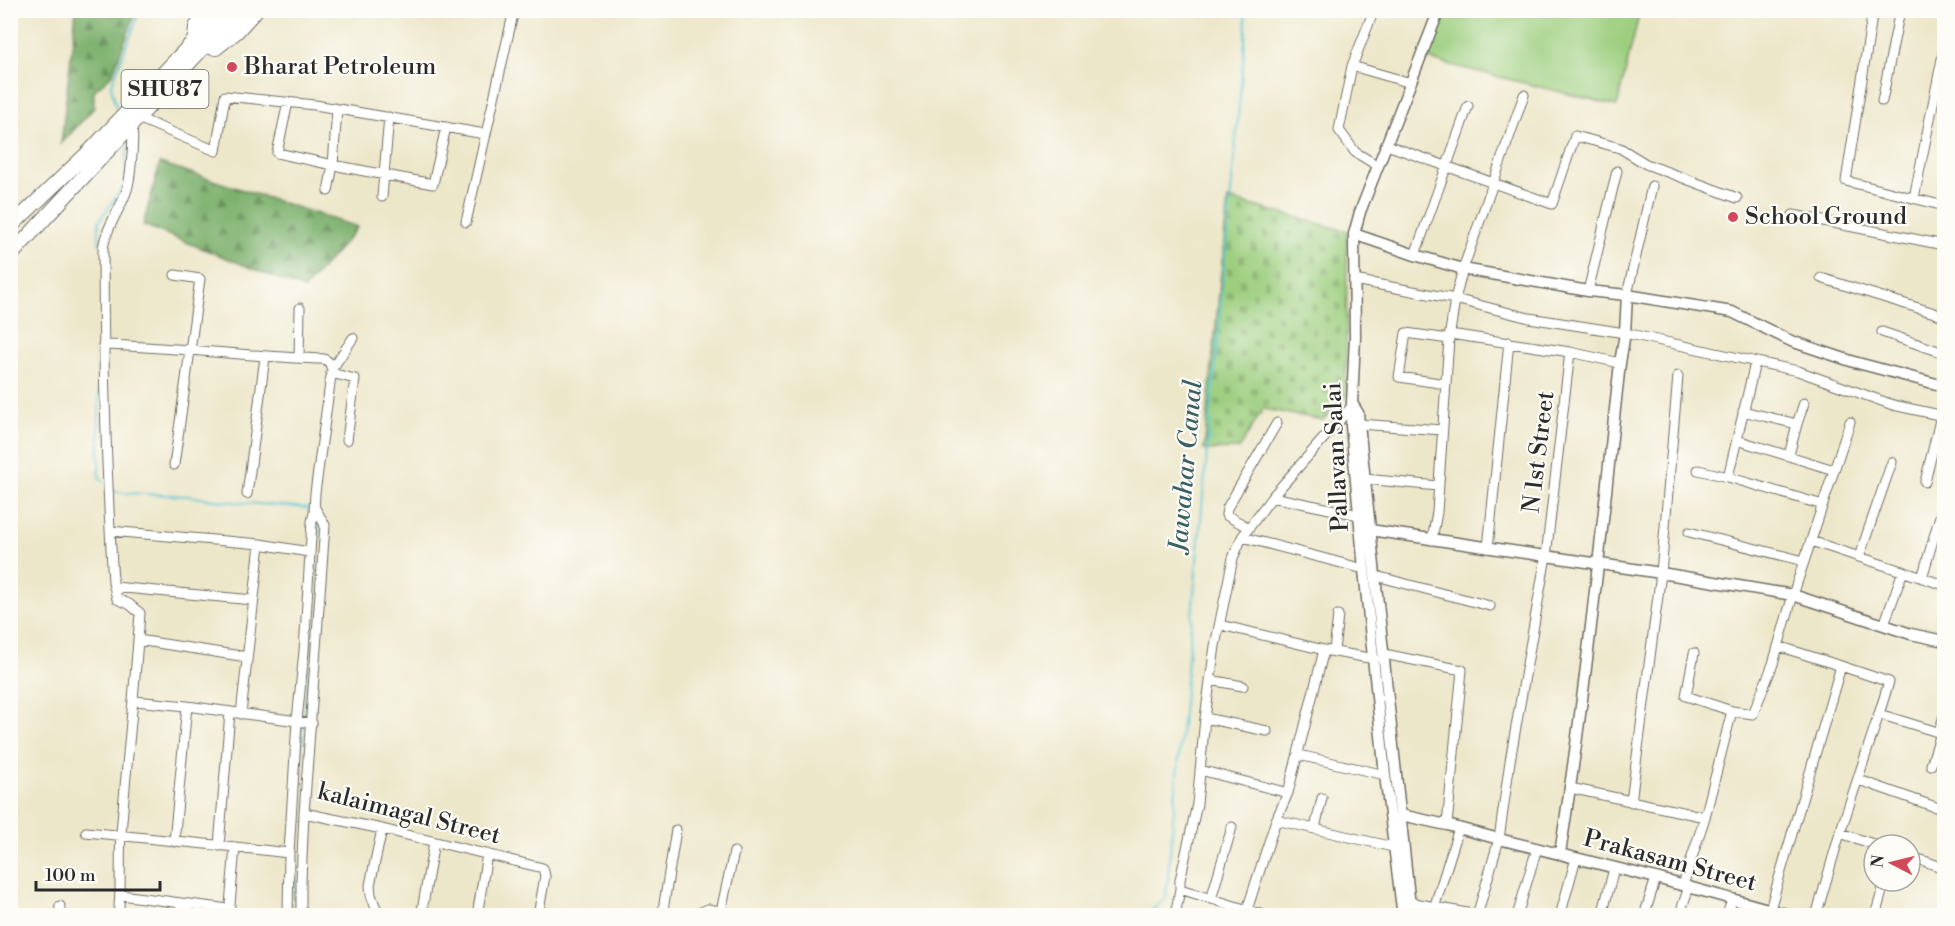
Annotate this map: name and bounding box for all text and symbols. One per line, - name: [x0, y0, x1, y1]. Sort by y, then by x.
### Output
- place label: Bharat Petroleum: [243, 52, 436, 82]
- marker: Bharat Petroleum: [225, 60, 239, 74]
- road number: SHU87: [122, 70, 208, 108]
- place label: School Ground: [1745, 202, 1907, 232]
- marker: School Ground: [1726, 210, 1740, 224]
- water label: Jawahar Canal: [1162, 378, 1210, 557]
- street label: Pallavan Salai: [1318, 381, 1356, 533]
- street label: N 1st Street: [1517, 389, 1561, 515]
- street label: kalaimagal Street: [314, 777, 504, 851]
- street label: Prakasam Street: [1580, 823, 1760, 899]
- north arrow: [1862, 833, 1922, 893]
- text: N: [1867, 853, 1889, 869]
- scale bar: [36, 854, 160, 892]
- text: 100 m: [45, 864, 96, 887]

